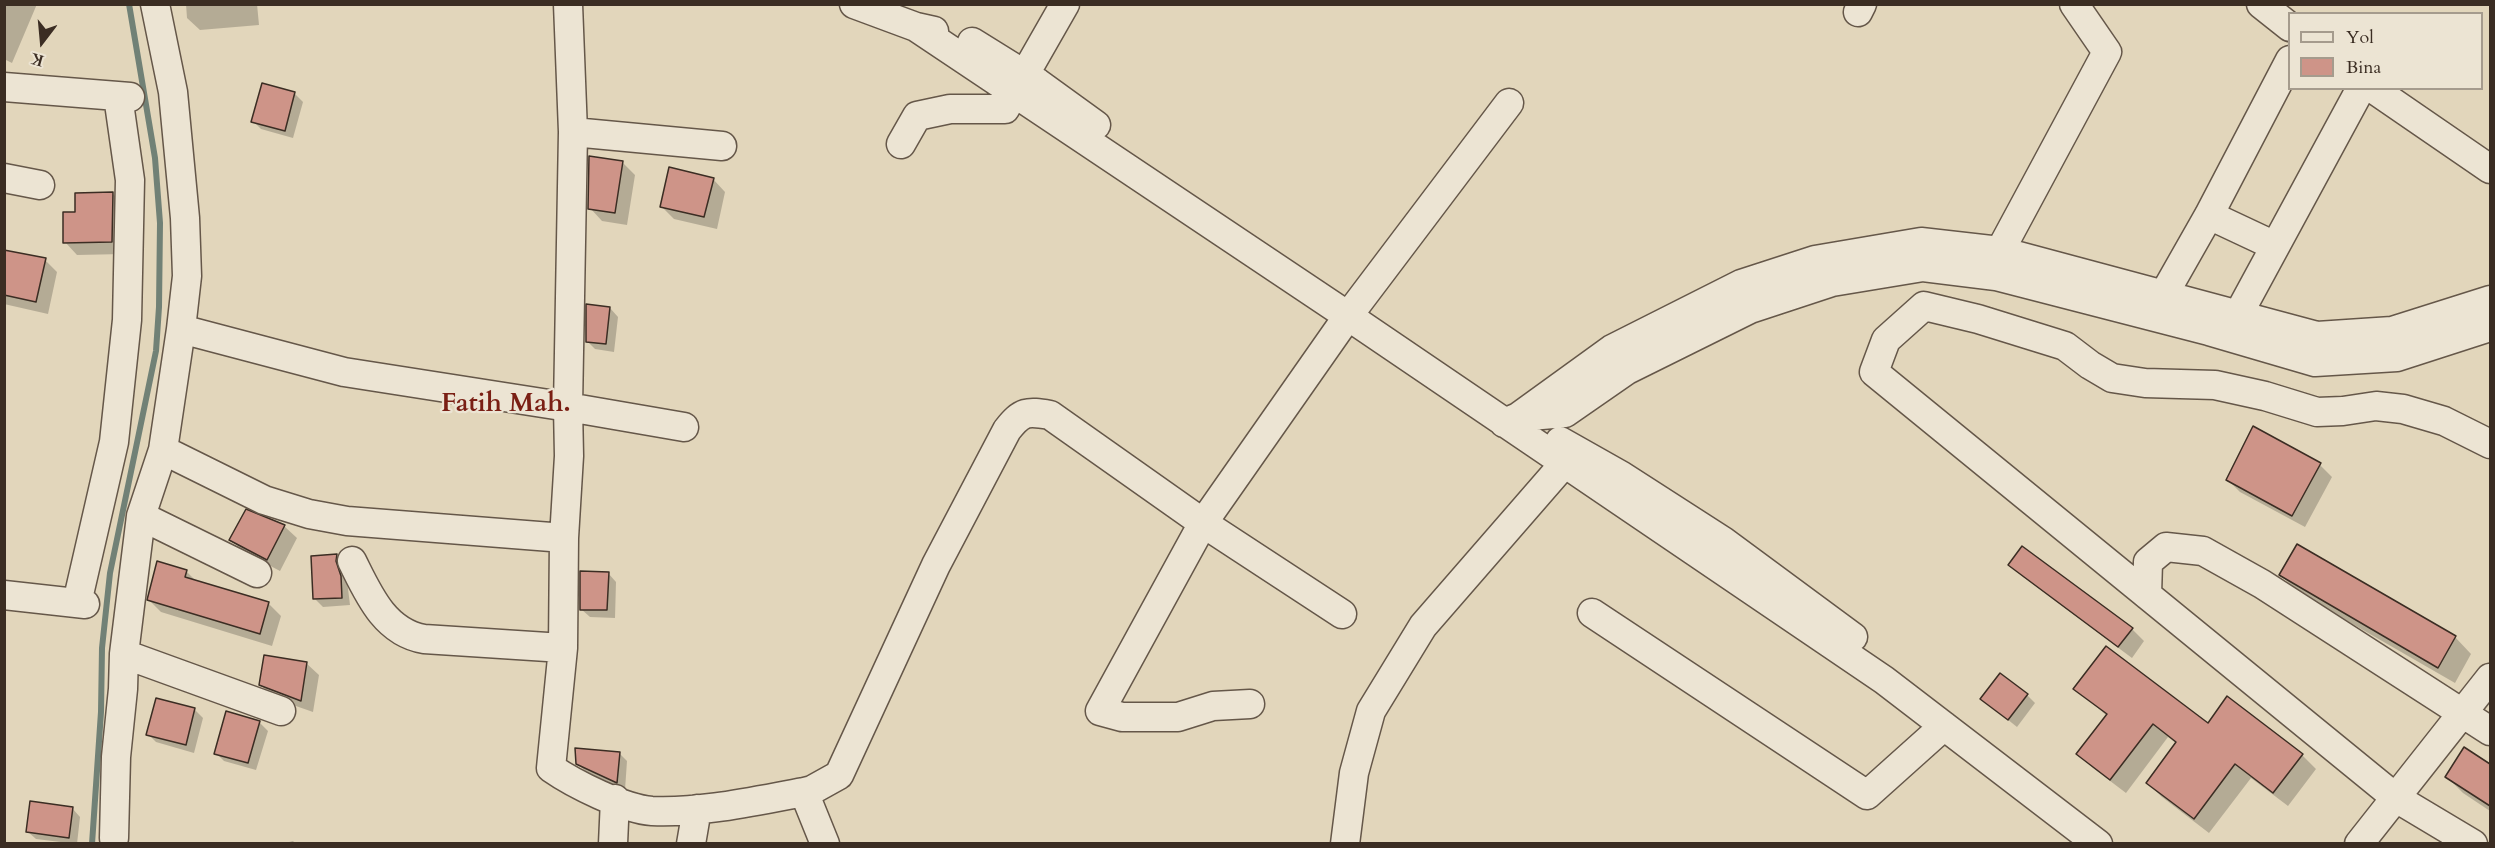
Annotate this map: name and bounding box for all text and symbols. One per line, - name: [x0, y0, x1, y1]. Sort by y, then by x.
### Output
- north arrow: [12, 12, 72, 72]
- legend: [2288, 12, 2483, 90]
- text: Yol: [2346, 25, 2374, 50]
- text: K: [28, 47, 46, 72]
- text: Bina: [2346, 55, 2381, 80]
- district label: Fatih Mah.: [441, 389, 571, 421]

